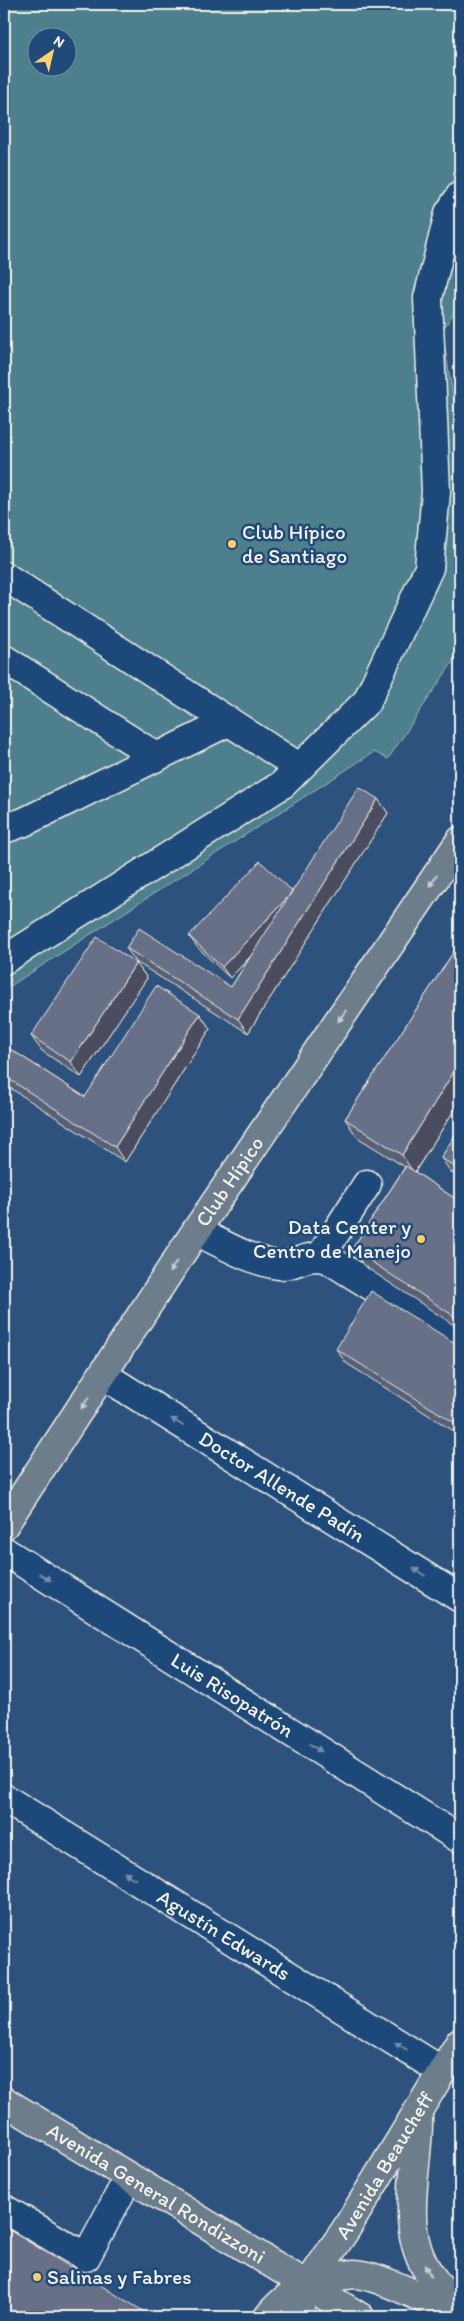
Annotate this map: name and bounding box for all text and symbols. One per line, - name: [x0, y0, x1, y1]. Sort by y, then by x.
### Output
- north arrow: [28, 28, 78, 78]
- text: N: [50, 32, 68, 51]
- place label: Club Hípico de Santiago: [242, 519, 347, 568]
- marker: Club Hípico de Santiago: [226, 538, 238, 550]
- one-way arrow: [428, 874, 438, 888]
- one-way arrow: [337, 1009, 347, 1022]
- street label: Club Hípico: [190, 1131, 269, 1231]
- place label: Data Center y Centro de Manejo: [253, 1214, 411, 1263]
- marker: Data Center y Centro de Manejo: [415, 1233, 427, 1245]
- one-way arrow: [169, 1260, 178, 1273]
- one-way arrow: [80, 1396, 89, 1410]
- one-way arrow: [171, 1417, 184, 1426]
- street label: Doctor Allende Padín: [195, 1425, 370, 1548]
- one-way arrow: [412, 1568, 425, 1577]
- one-way arrow: [38, 1573, 52, 1582]
- street label: Luis Risopatrón: [167, 1647, 298, 1743]
- one-way arrow: [309, 1743, 322, 1753]
- one-way arrow: [123, 1871, 136, 1881]
- street label: Agustín Edwards: [153, 1884, 295, 1985]
- one-way arrow: [394, 2041, 408, 2050]
- street label: Avenida Beaucheff: [330, 2086, 439, 2244]
- street label: Avenida General Rondizzoni: [43, 2117, 270, 2269]
- place label: Salinas y Fabres: [47, 2264, 191, 2289]
- one-way arrow: [423, 2264, 432, 2277]
- marker: Salinas y Fabres: [31, 2271, 43, 2283]

